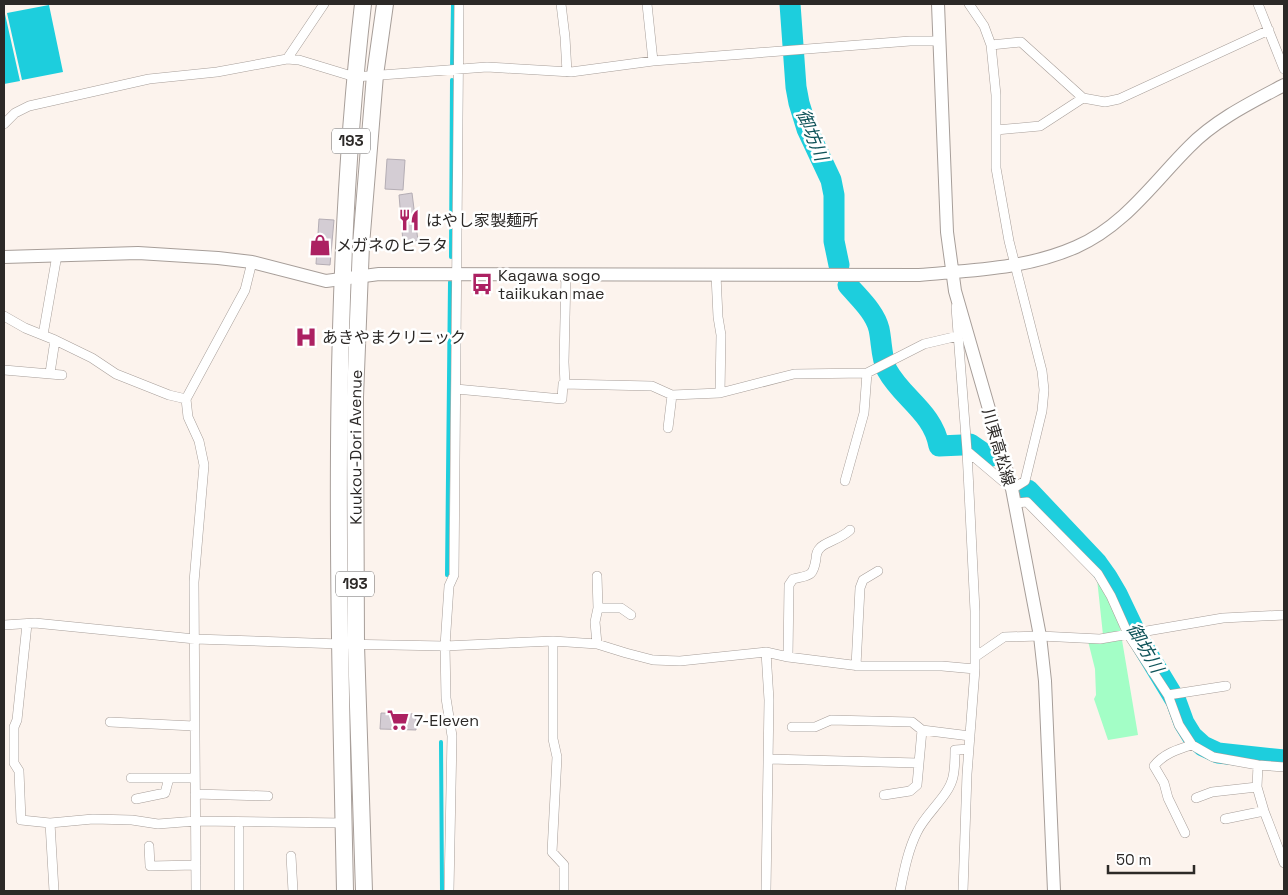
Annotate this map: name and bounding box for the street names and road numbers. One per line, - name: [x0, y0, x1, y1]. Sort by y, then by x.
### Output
- road number: 193: [332, 128, 370, 154]
- street label: Kuukou-Dori Avenue: [345, 369, 367, 525]
- street label: 川東高松線: [977, 406, 1020, 488]
- road number: 193: [336, 572, 374, 596]

